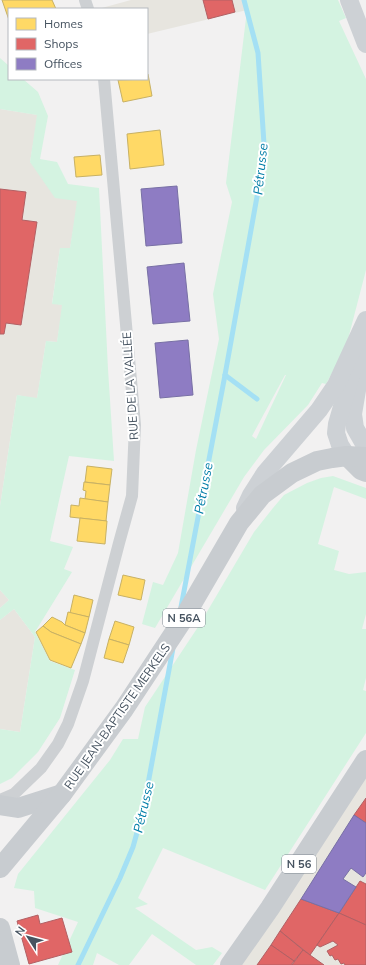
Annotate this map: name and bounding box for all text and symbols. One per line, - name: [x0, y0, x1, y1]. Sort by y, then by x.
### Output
- legend: [8, 8, 148, 80]
- text: Homes: [44, 16, 83, 31]
- text: Shops: [44, 36, 79, 51]
- text: Offices: [44, 56, 82, 71]
- water label: Pétrusse: [249, 142, 271, 196]
- street label: RUE DE LA VALLÉE: [119, 331, 141, 441]
- water label: Pétrusse: [190, 461, 216, 515]
- road number: N 56A: [163, 609, 205, 627]
- street label: RUE JEAN-BAPTISTE MERKELS: [61, 640, 173, 792]
- water label: Pétrusse: [129, 780, 157, 834]
- road number: N 56: [282, 855, 316, 873]
- north arrow: [8, 917, 48, 957]
- text: N: [12, 924, 28, 939]

